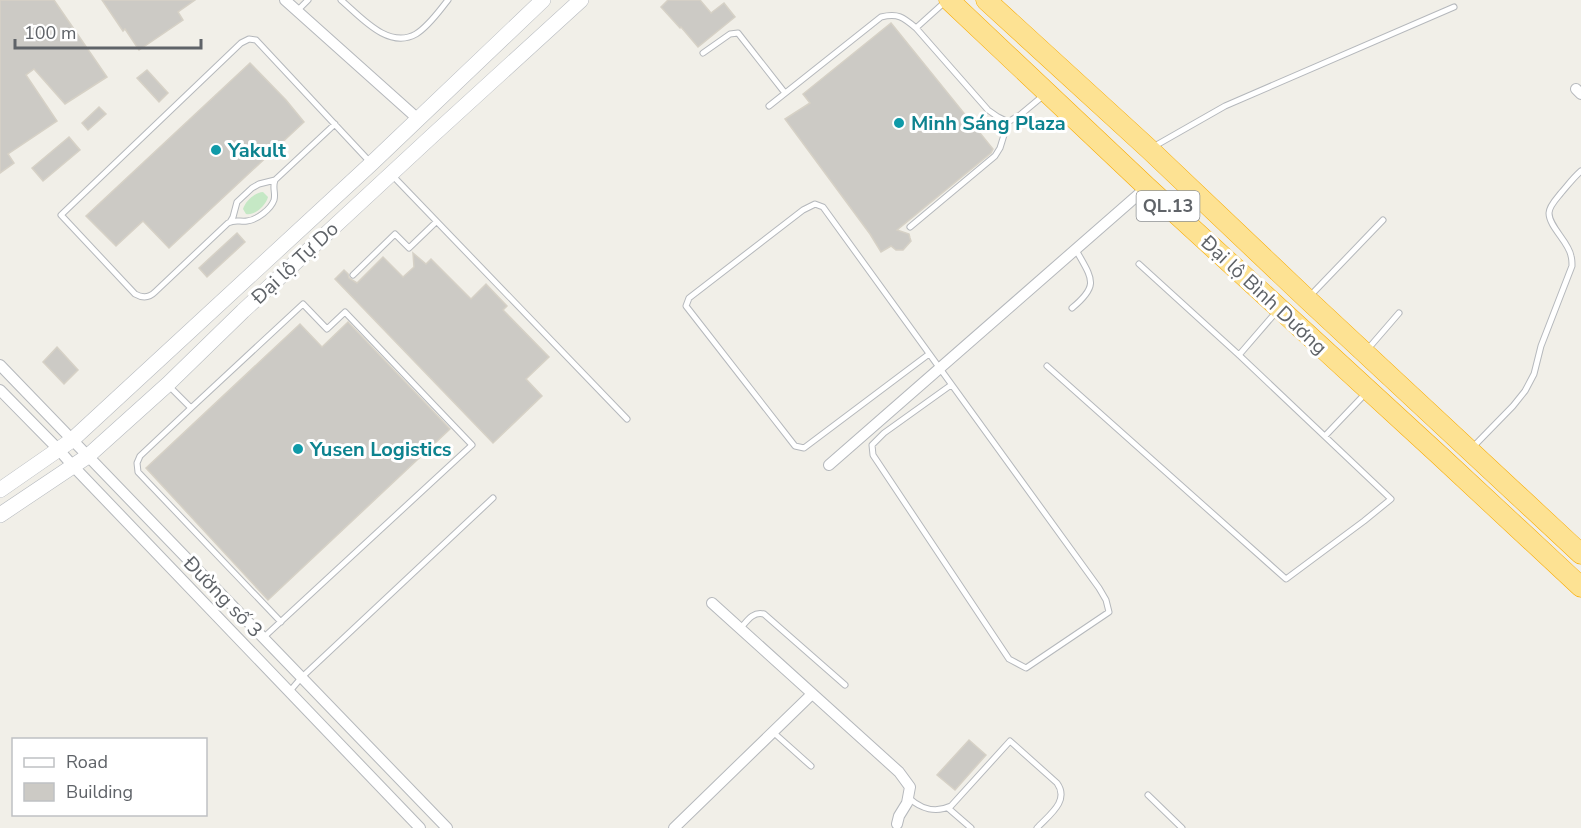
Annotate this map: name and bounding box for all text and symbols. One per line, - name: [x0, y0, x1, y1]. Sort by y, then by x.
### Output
- scale bar: [15, 12, 201, 50]
- text: 100 m: [24, 21, 76, 45]
- place label: Minh Sáng Plaza: [911, 110, 1066, 137]
- marker: Minh Sáng Plaza: [892, 116, 906, 130]
- place label: Yakult: [227, 137, 286, 164]
- marker: Yakult: [209, 143, 223, 157]
- road number: QL.13: [1136, 191, 1200, 221]
- street label: Đại lộ Tự Do: [245, 216, 345, 311]
- street label: Đại lộ Bình Dương: [1194, 229, 1333, 361]
- place label: Yusen Logistics: [309, 436, 452, 463]
- marker: Yusen Logistics: [291, 442, 305, 456]
- street label: Đường số 3: [177, 550, 269, 644]
- legend: [12, 738, 207, 816]
- text: Road: [66, 750, 108, 774]
- text: Building: [66, 780, 133, 804]

